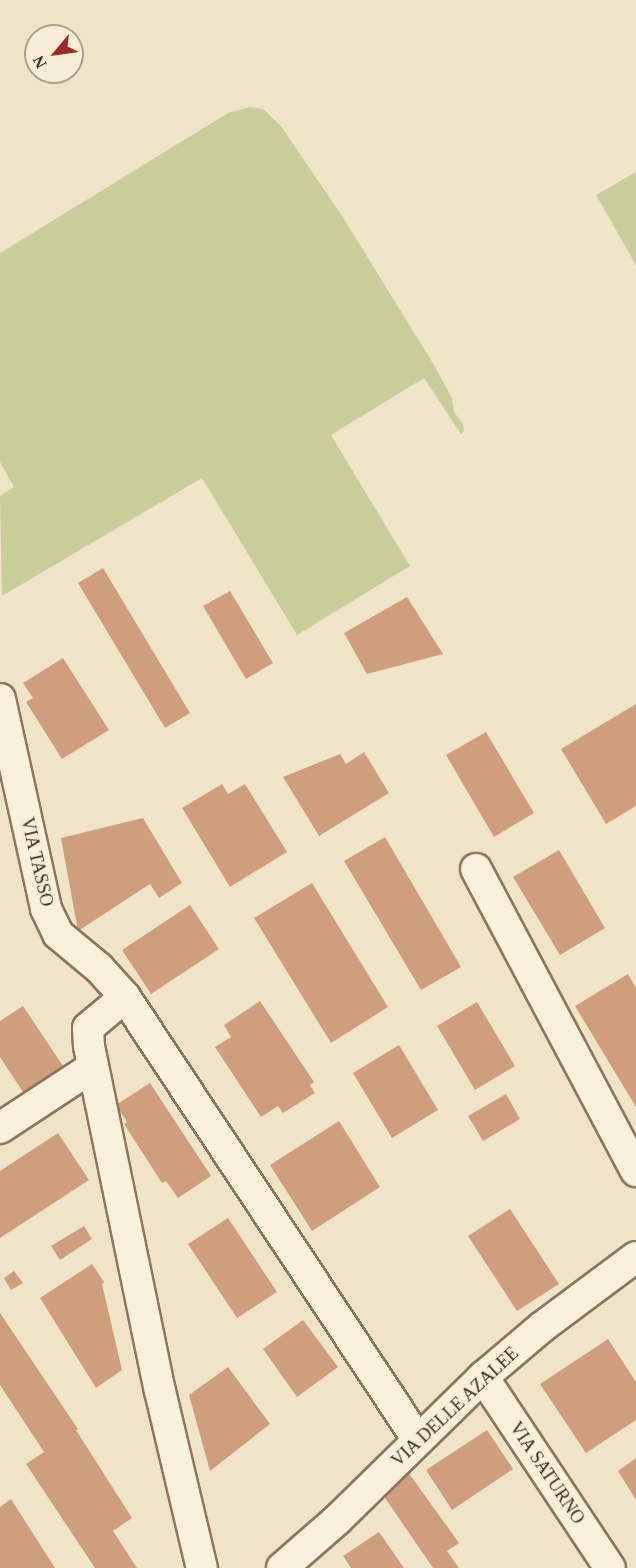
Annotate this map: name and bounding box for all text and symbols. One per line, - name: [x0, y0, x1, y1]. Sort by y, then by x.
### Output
- north arrow: [24, 24, 84, 84]
- text: N: [29, 53, 50, 71]
- street label: VIA TASSO: [16, 815, 58, 909]
- street label: VIA DELLE AZALEE: [386, 1342, 524, 1472]
- street label: VIA SATURNO: [505, 1417, 589, 1529]

